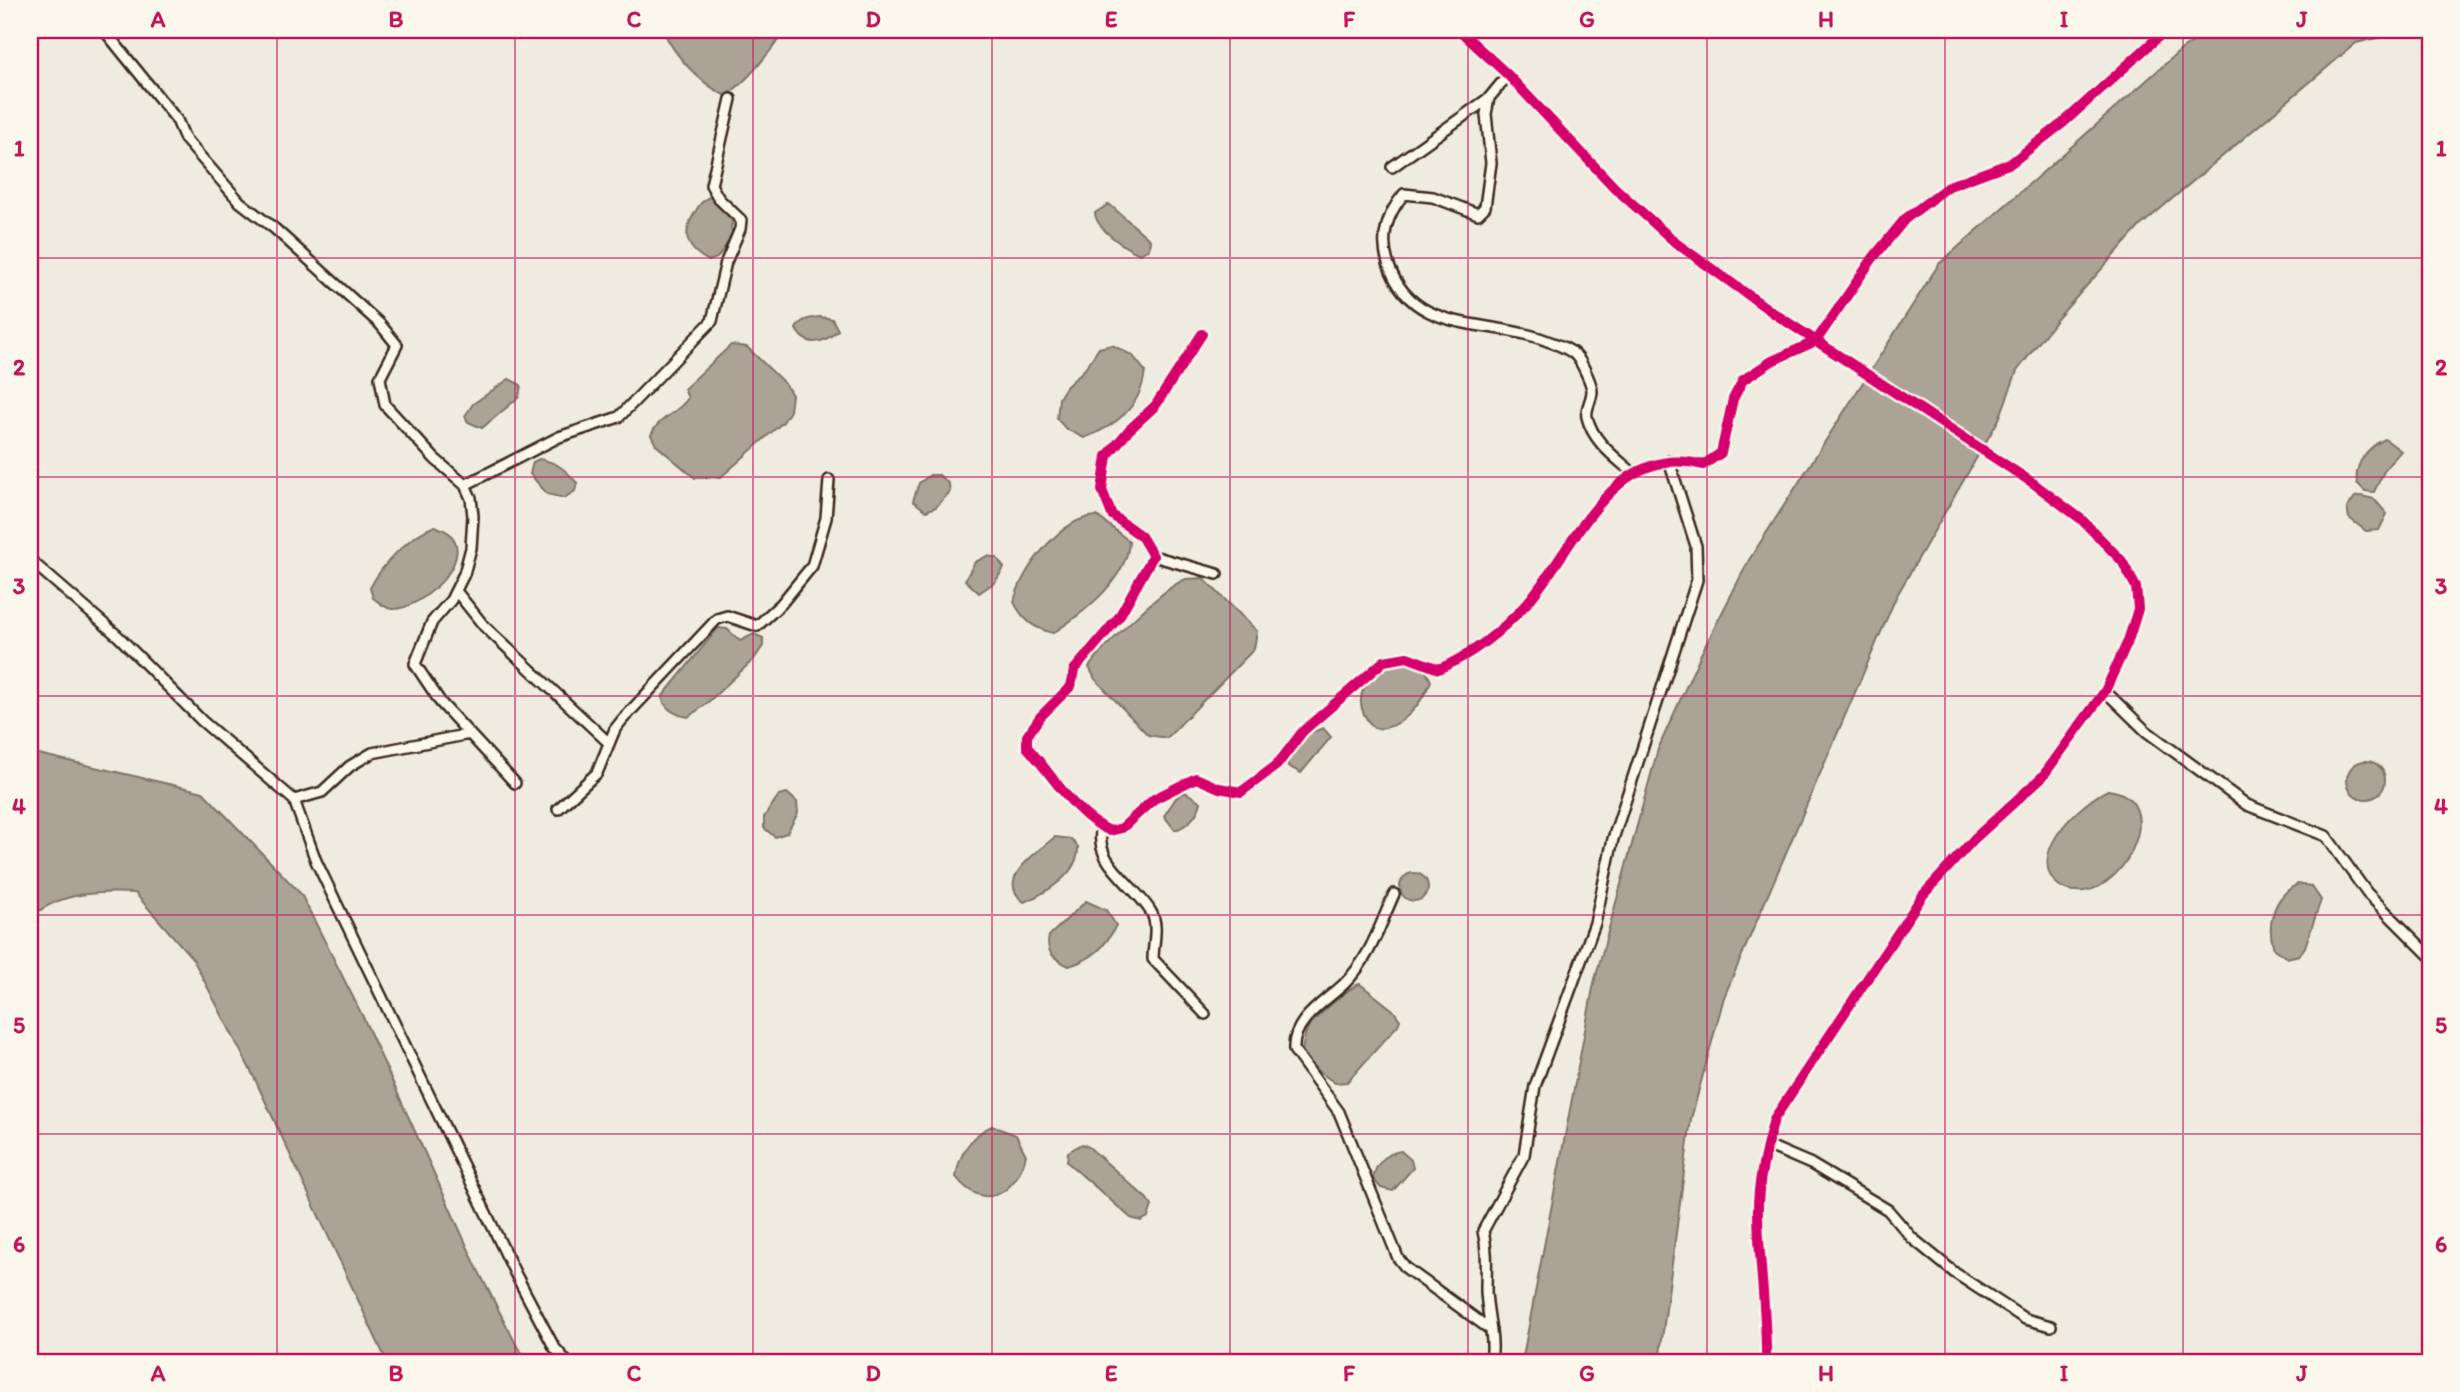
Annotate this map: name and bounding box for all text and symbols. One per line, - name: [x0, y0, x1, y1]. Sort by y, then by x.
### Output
- text: A: [150, 5, 166, 33]
- text: B: [389, 5, 404, 33]
- text: C: [627, 5, 642, 33]
- text: D: [865, 5, 881, 33]
- text: E: [1105, 5, 1118, 33]
- text: F: [1343, 5, 1356, 33]
- text: G: [1579, 5, 1595, 33]
- text: H: [1818, 5, 1834, 33]
- text: I: [2060, 5, 2069, 33]
- text: J: [2295, 5, 2308, 33]
- text: 1: [14, 134, 25, 162]
- text: 1: [2436, 134, 2447, 162]
- text: 2: [13, 353, 26, 381]
- text: 2: [2435, 353, 2448, 381]
- text: 3: [13, 572, 26, 600]
- text: 3: [2435, 572, 2448, 600]
- text: 4: [12, 792, 26, 820]
- text: 4: [2434, 792, 2448, 820]
- text: 5: [13, 1011, 25, 1039]
- text: 5: [2435, 1011, 2447, 1039]
- text: 6: [13, 1230, 25, 1258]
- text: 6: [2435, 1230, 2447, 1258]
- text: A: [150, 1359, 166, 1387]
- text: B: [389, 1359, 404, 1387]
- text: C: [627, 1359, 642, 1387]
- text: D: [865, 1359, 881, 1387]
- text: E: [1105, 1359, 1118, 1387]
- text: F: [1343, 1359, 1356, 1387]
- text: G: [1579, 1359, 1595, 1387]
- text: H: [1818, 1359, 1834, 1387]
- text: I: [2060, 1359, 2069, 1387]
- text: J: [2295, 1359, 2308, 1387]

